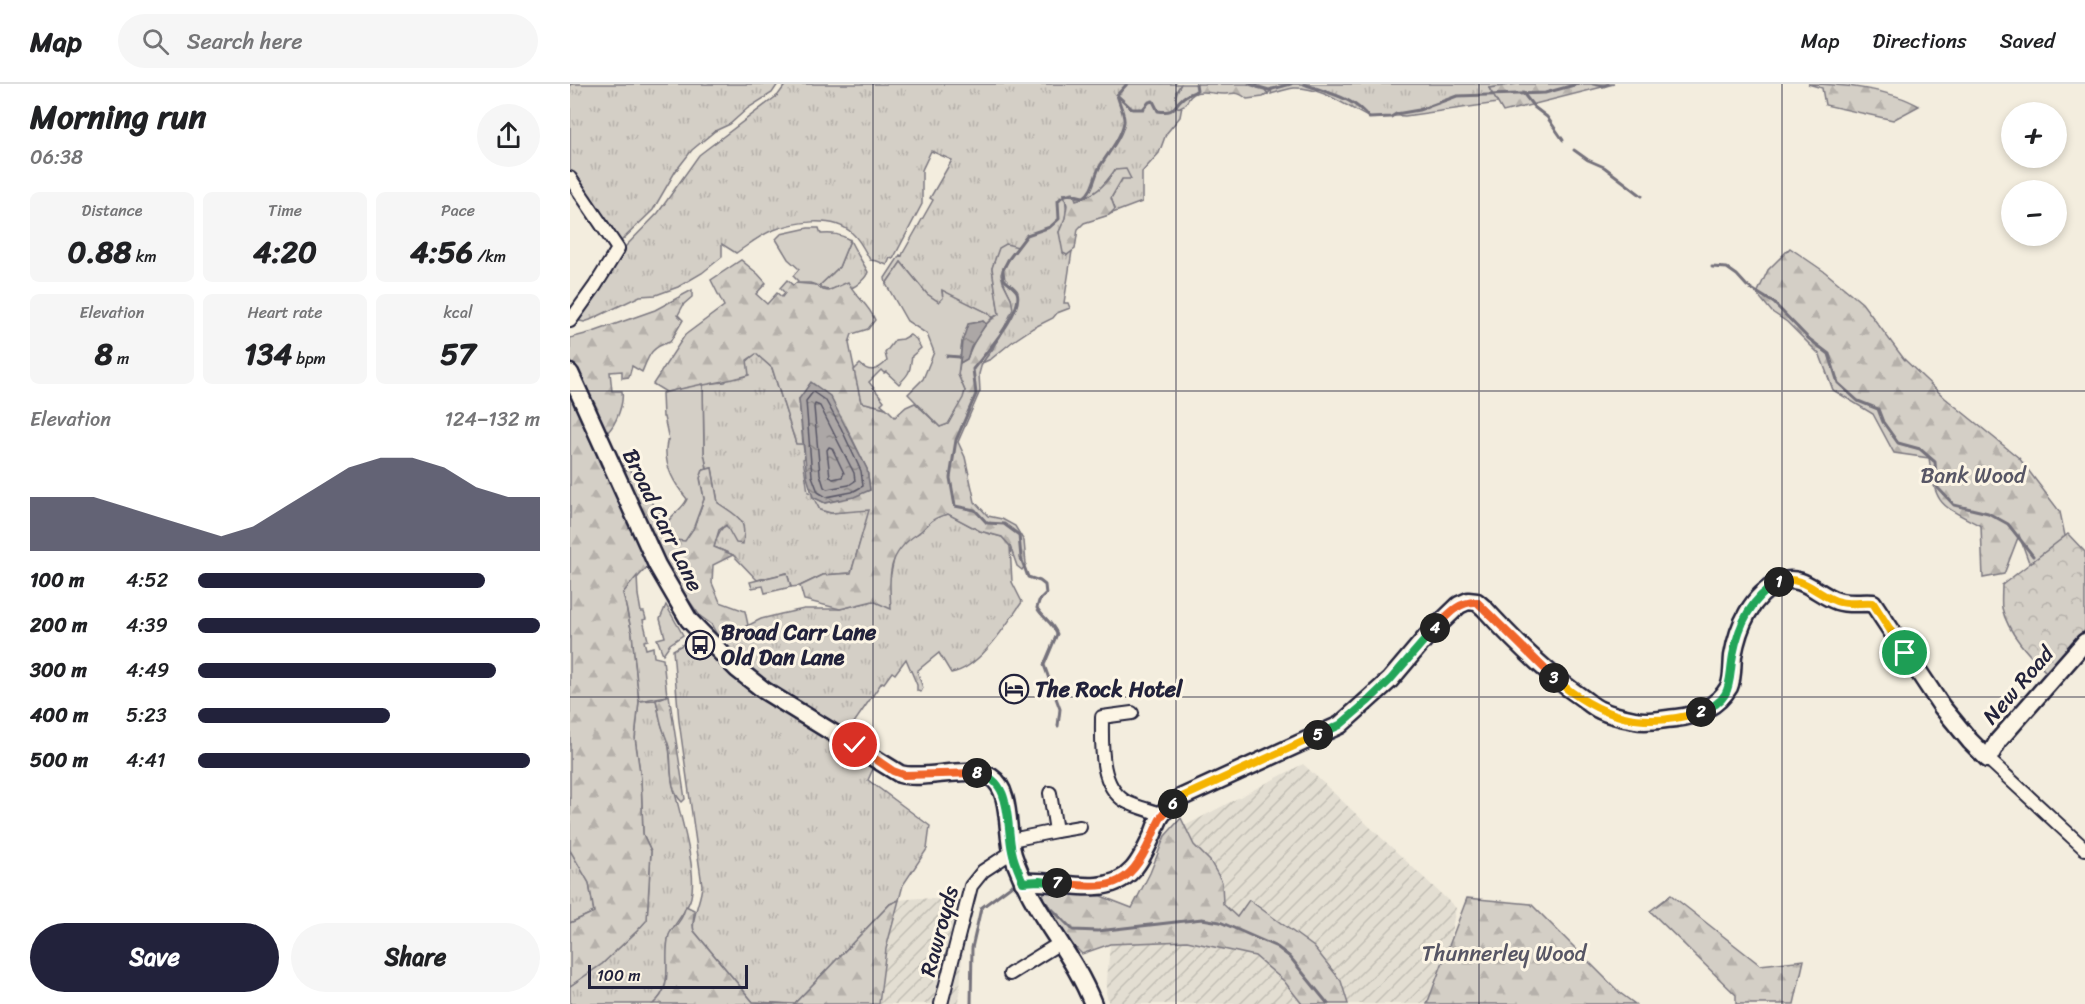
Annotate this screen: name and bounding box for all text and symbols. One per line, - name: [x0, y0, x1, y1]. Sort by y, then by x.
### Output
- search box: [118, 14, 538, 68]
- text: Map: [30, 17, 82, 66]
- text: Search here: [187, 22, 303, 61]
- text: Map: [1801, 22, 1839, 60]
- text: Directions: [1872, 22, 1967, 60]
- text: Saved: [2000, 22, 2055, 60]
- icon: search: [139, 25, 172, 58]
- text: Morning run: [30, 88, 206, 146]
- map controls: [2001, 102, 2067, 246]
- button: +: [2001, 102, 2067, 168]
- button: share: [477, 104, 540, 167]
- text: 06:38: [30, 140, 83, 175]
- button: −: [2001, 180, 2067, 246]
- text: Distance: [82, 196, 142, 225]
- text: Time: [268, 196, 302, 225]
- text: Pace: [441, 196, 475, 225]
- text: 0.88: [67, 225, 132, 279]
- text: 4:20: [253, 225, 317, 279]
- text: 4:56: [410, 225, 473, 279]
- text: km: [132, 242, 157, 271]
- text: /km: [473, 242, 506, 271]
- text: Elevation: [80, 298, 144, 327]
- text: Heart rate: [247, 298, 323, 327]
- text: kcal: [443, 298, 473, 327]
- text: 8: [95, 327, 113, 381]
- text: 134: [244, 327, 292, 381]
- text: 57: [440, 327, 476, 381]
- text: m: [113, 344, 129, 373]
- text: bpm: [292, 344, 326, 373]
- text: Elevation: [30, 402, 111, 437]
- text: 124–132 m: [444, 402, 540, 437]
- street label: Broad Carr Lane: [611, 442, 715, 598]
- park label: Bank Wood: [1920, 456, 2027, 495]
- text: 100 m: [30, 563, 84, 598]
- text: 4:52: [126, 563, 168, 598]
- pin: 1: [1764, 567, 1794, 597]
- text: 1: [1776, 567, 1782, 596]
- text: 200 m: [30, 608, 87, 643]
- text: 4:39: [126, 608, 168, 643]
- place label: Broad Carr Lane Old Dan Lane: [721, 613, 877, 677]
- pin: 4: [1420, 613, 1450, 643]
- text: 4: [1430, 613, 1440, 642]
- pin: [1879, 627, 1930, 678]
- bus stop icon: Broad Carr Lane Old Dan Lane: [684, 629, 716, 661]
- street label: New Road: [1972, 635, 2065, 734]
- icon: arrive: [1888, 636, 1921, 669]
- text: 300 m: [30, 653, 87, 688]
- text: 4:49: [126, 653, 169, 688]
- pin: 3: [1539, 663, 1569, 693]
- text: 3: [1550, 663, 1558, 692]
- place label: The Rock Hotel: [1035, 670, 1184, 709]
- hotel icon: The Rock Hotel: [998, 673, 1030, 705]
- pin: 2: [1686, 697, 1716, 727]
- text: 2: [1696, 697, 1706, 726]
- text: 400 m: [30, 698, 88, 733]
- text: 5:23: [126, 698, 167, 733]
- pin: [829, 719, 880, 770]
- pin: 5: [1303, 720, 1333, 750]
- text: 5: [1313, 720, 1323, 749]
- icon: check: [838, 728, 871, 761]
- text: 500 m: [30, 743, 88, 778]
- text: 4:41: [126, 743, 166, 778]
- pin: 8: [962, 758, 992, 788]
- text: 8: [972, 758, 982, 787]
- pin: 6: [1158, 789, 1188, 819]
- text: 6: [1168, 789, 1178, 818]
- pin: 7: [1042, 868, 1072, 898]
- text: 7: [1052, 868, 1062, 897]
- street label: Rawroyds: [908, 880, 970, 981]
- button: Save: [30, 923, 279, 992]
- button: Share: [291, 923, 540, 992]
- park label: Thunnerley Wood: [1422, 934, 1588, 973]
- text: 100 m: [597, 961, 641, 990]
- scale bar: [588, 962, 748, 990]

